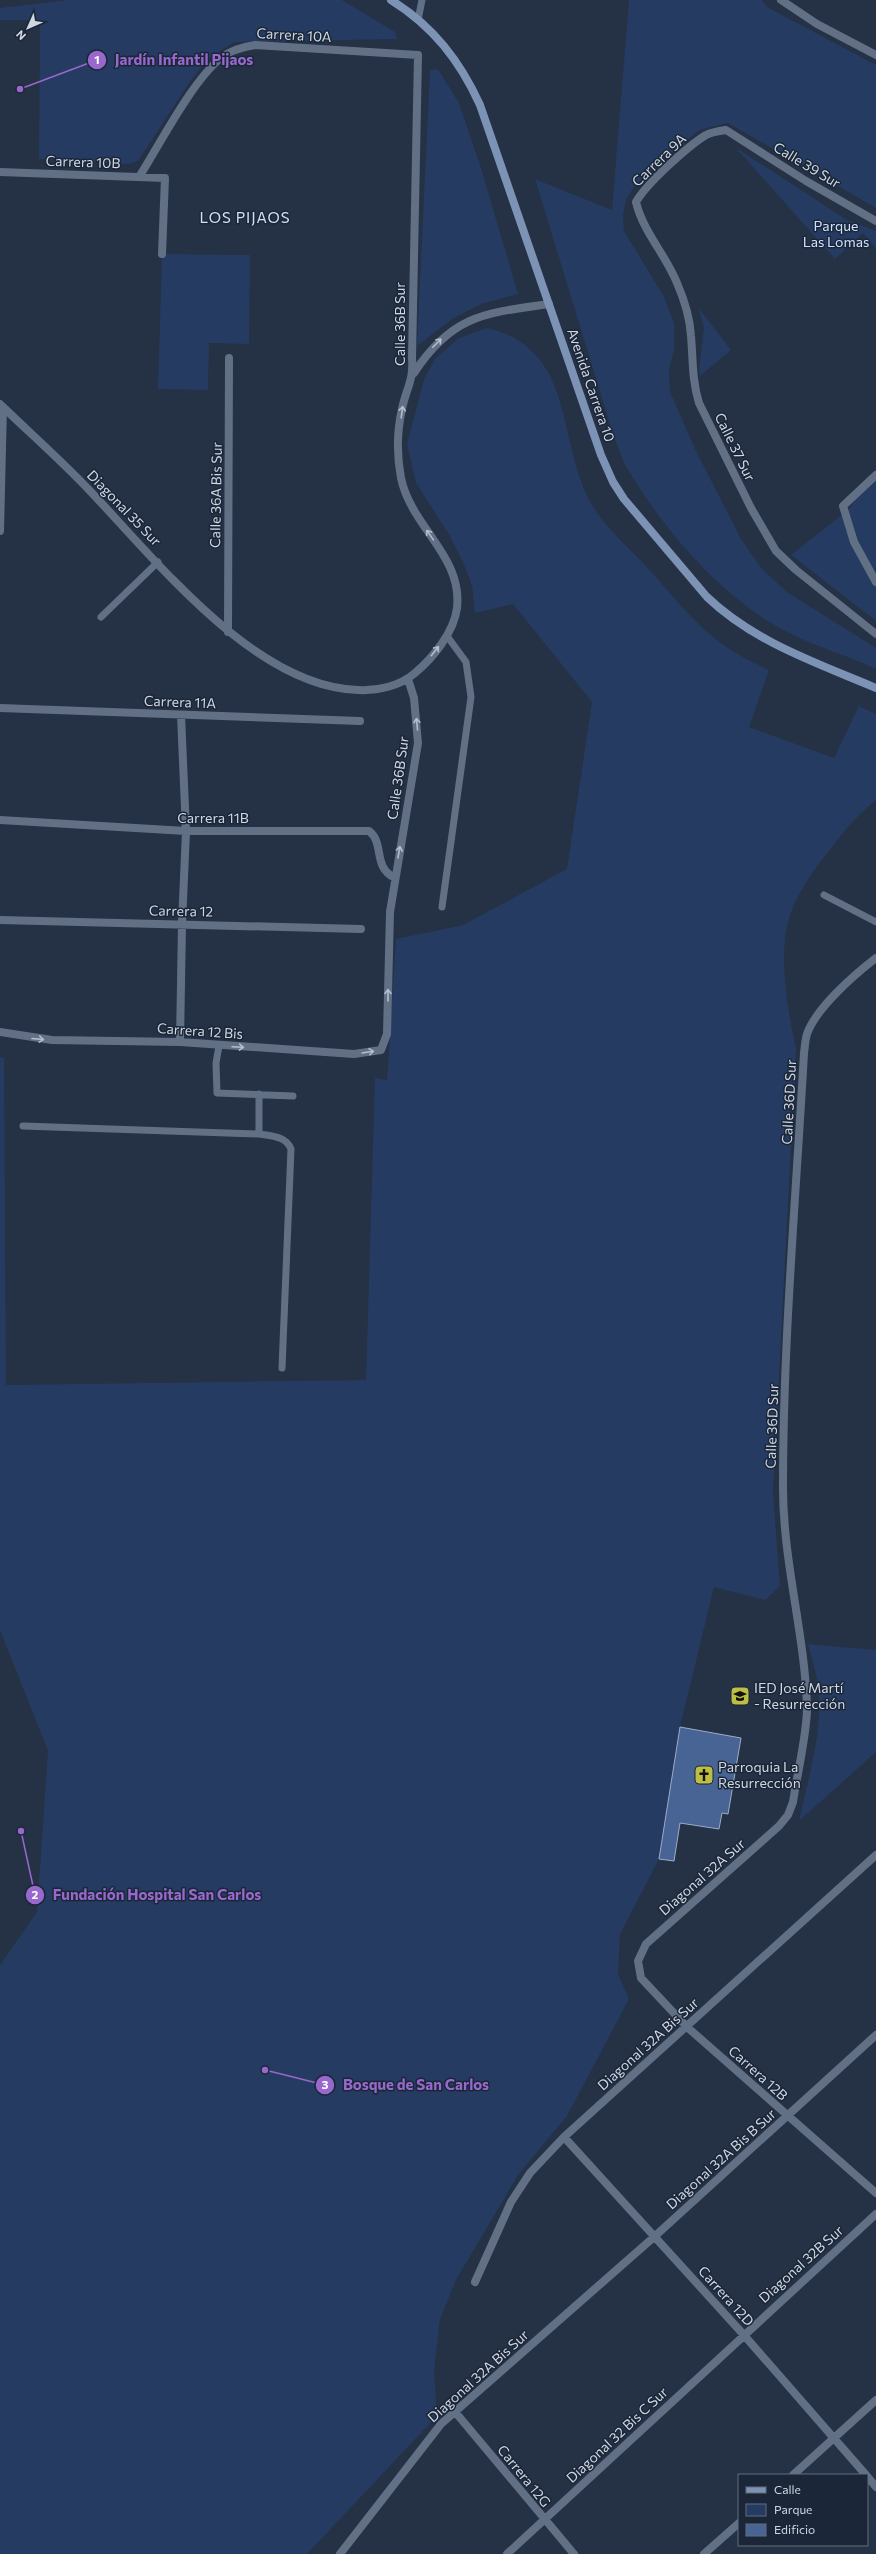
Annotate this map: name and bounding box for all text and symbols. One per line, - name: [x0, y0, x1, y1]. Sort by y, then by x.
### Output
- north arrow: [8, 8, 48, 48]
- street label: Carrera 10A: [256, 24, 332, 45]
- text: N: [13, 28, 28, 43]
- callout: Jardín Infantil Pijaos: [87, 46, 261, 73]
- text: Jardín Infantil Pijaos: [115, 50, 253, 68]
- text: 1: [94, 52, 100, 66]
- street label: Carrera 9A: [628, 129, 689, 190]
- street label: Calle 39 Sur: [771, 138, 844, 191]
- street label: Carrera 10B: [45, 152, 121, 171]
- district label: LOS PIJAOS: [199, 208, 291, 226]
- park label: Parque Las Lomas: [803, 217, 869, 250]
- street label: Calle 36B Sur: [391, 282, 408, 366]
- street label: Avenida Carrera 10: [564, 326, 619, 444]
- one-way arrow: [432, 338, 442, 347]
- one-way arrow: [398, 406, 406, 419]
- street label: Calle 37 Sur: [712, 410, 759, 484]
- street label: Calle 36A Bis Sur: [206, 441, 225, 548]
- street label: Diagonal 35 Sur: [84, 466, 165, 549]
- one-way arrow: [426, 530, 434, 541]
- one-way arrow: [430, 646, 439, 657]
- street label: Carrera 11A: [144, 692, 217, 711]
- one-way arrow: [414, 718, 421, 731]
- street label: Calle 36B Sur: [383, 735, 412, 821]
- street label: Carrera 11B: [177, 809, 249, 826]
- one-way arrow: [396, 846, 404, 859]
- street label: Carrera 12: [149, 901, 214, 920]
- one-way arrow: [384, 989, 392, 1002]
- street label: Carrera 12 Bis: [156, 1019, 244, 1042]
- one-way arrow: [31, 1035, 44, 1042]
- one-way arrow: [231, 1043, 244, 1050]
- one-way arrow: [361, 1048, 374, 1056]
- street label: Calle 36D Sur: [778, 1059, 799, 1145]
- street label: Calle 36D Sur: [762, 1383, 781, 1469]
- place label: IED José Martí - Resurrección: [754, 1679, 845, 1712]
- school or university icon: IED José Martí - Resurrección: [729, 1685, 751, 1707]
- place label: Parroquia La Resurrección: [718, 1758, 801, 1791]
- church icon: Parroquia La Resurrección: [693, 1764, 715, 1786]
- street label: Diagonal 32A Sur: [655, 1834, 748, 1919]
- callout: Fundación Hospital San Carlos: [25, 1881, 269, 1908]
- text: Fundación Hospital San Carlos: [53, 1885, 261, 1903]
- text: 2: [32, 1887, 39, 1901]
- street label: Diagonal 32A Bis Sur: [594, 1994, 702, 2093]
- street label: Carrera 12B: [725, 2042, 791, 2104]
- callout: Bosque de San Carlos: [315, 2071, 497, 2098]
- text: Bosque de San Carlos: [343, 2075, 489, 2093]
- text: 3: [322, 2077, 329, 2091]
- street label: Diagonal 32A Bis B Sur: [662, 2105, 779, 2212]
- street label: Diagonal 32B Sur: [755, 2221, 847, 2306]
- street label: Carrera 12D: [695, 2262, 758, 2329]
- street label: Diagonal 32A Bis Sur: [424, 2326, 532, 2425]
- street label: Diagonal 32 Bis C Sur: [562, 2383, 671, 2486]
- street label: Carrera 12G: [494, 2441, 555, 2510]
- legend: [738, 2474, 868, 2546]
- text: Calle: [774, 2482, 801, 2496]
- text: Parque: [774, 2502, 812, 2516]
- text: Edificio: [774, 2522, 815, 2536]

